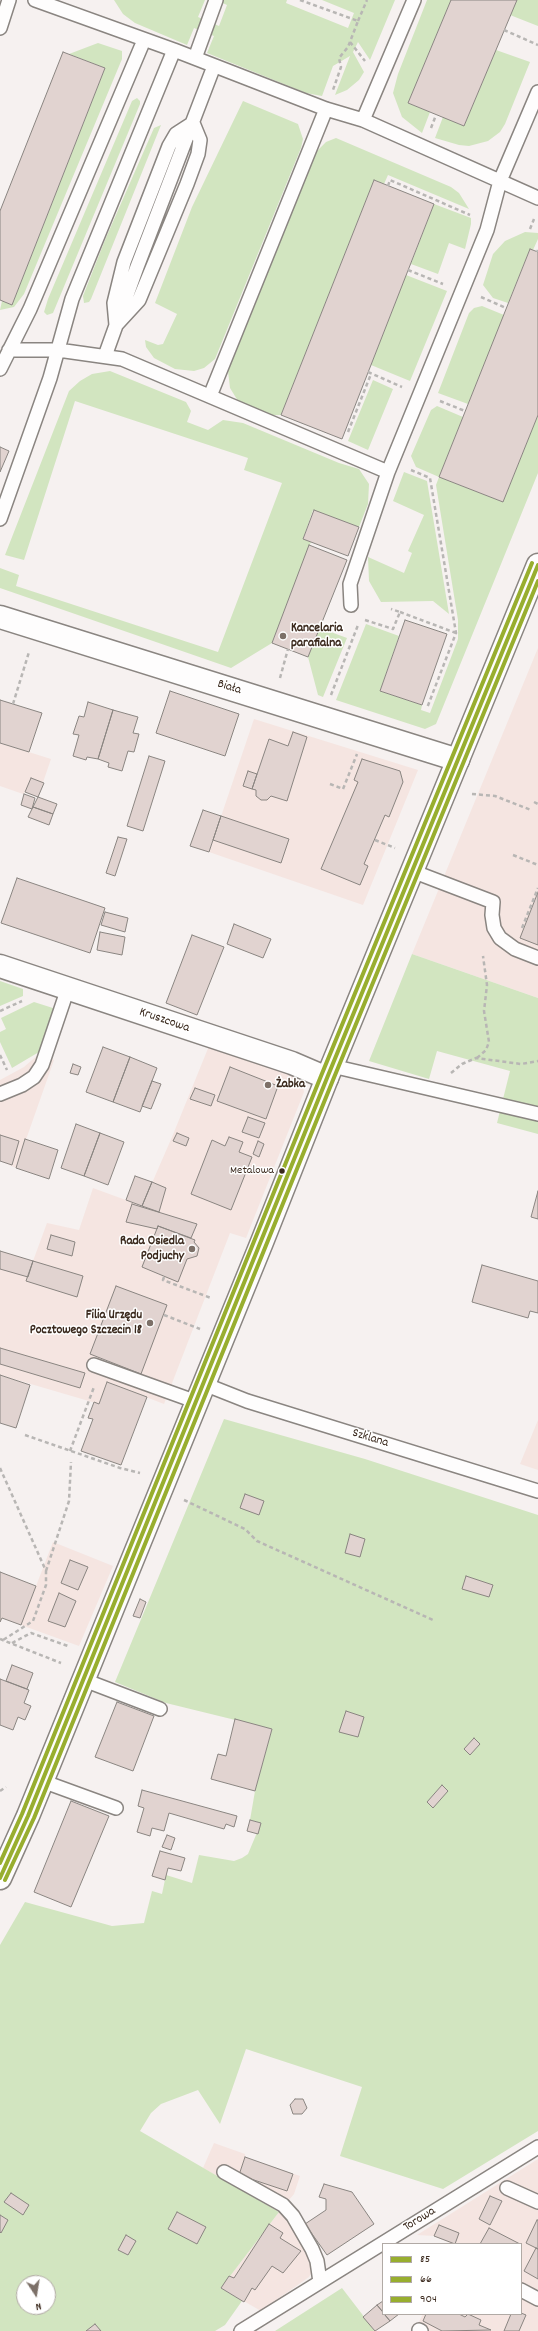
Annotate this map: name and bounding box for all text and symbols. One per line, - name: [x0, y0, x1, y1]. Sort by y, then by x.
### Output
- place label: Kancelaria parafialna: [291, 621, 343, 652]
- marker: Kancelaria parafialna: [278, 631, 288, 641]
- street label: Biała: [215, 677, 243, 699]
- street label: Kruszcowa: [137, 1005, 191, 1037]
- place label: Żabka: [276, 1077, 305, 1093]
- marker: Żabka: [263, 1080, 273, 1090]
- place label: Metalowa: [230, 1164, 274, 1178]
- marker: Metalowa: [277, 1166, 287, 1176]
- place label: Rada Osiedla Podjuchy: [120, 1234, 184, 1265]
- marker: Rada Osiedla Podjuchy: [187, 1244, 197, 1254]
- place label: Filia Urzędu Pocztowego Szczecin 18: [30, 1308, 142, 1339]
- marker: Filia Urzędu Pocztowego Szczecin 18: [145, 1318, 155, 1328]
- street label: Szklana: [350, 1426, 390, 1452]
- street label: Torowa: [401, 2204, 439, 2236]
- legend: [382, 2243, 522, 2315]
- text: 85: [420, 2251, 430, 2268]
- text: 66: [420, 2271, 432, 2288]
- north arrow: [16, 2275, 56, 2315]
- text: 904: [420, 2291, 437, 2308]
- text: N: [34, 2297, 43, 2314]

